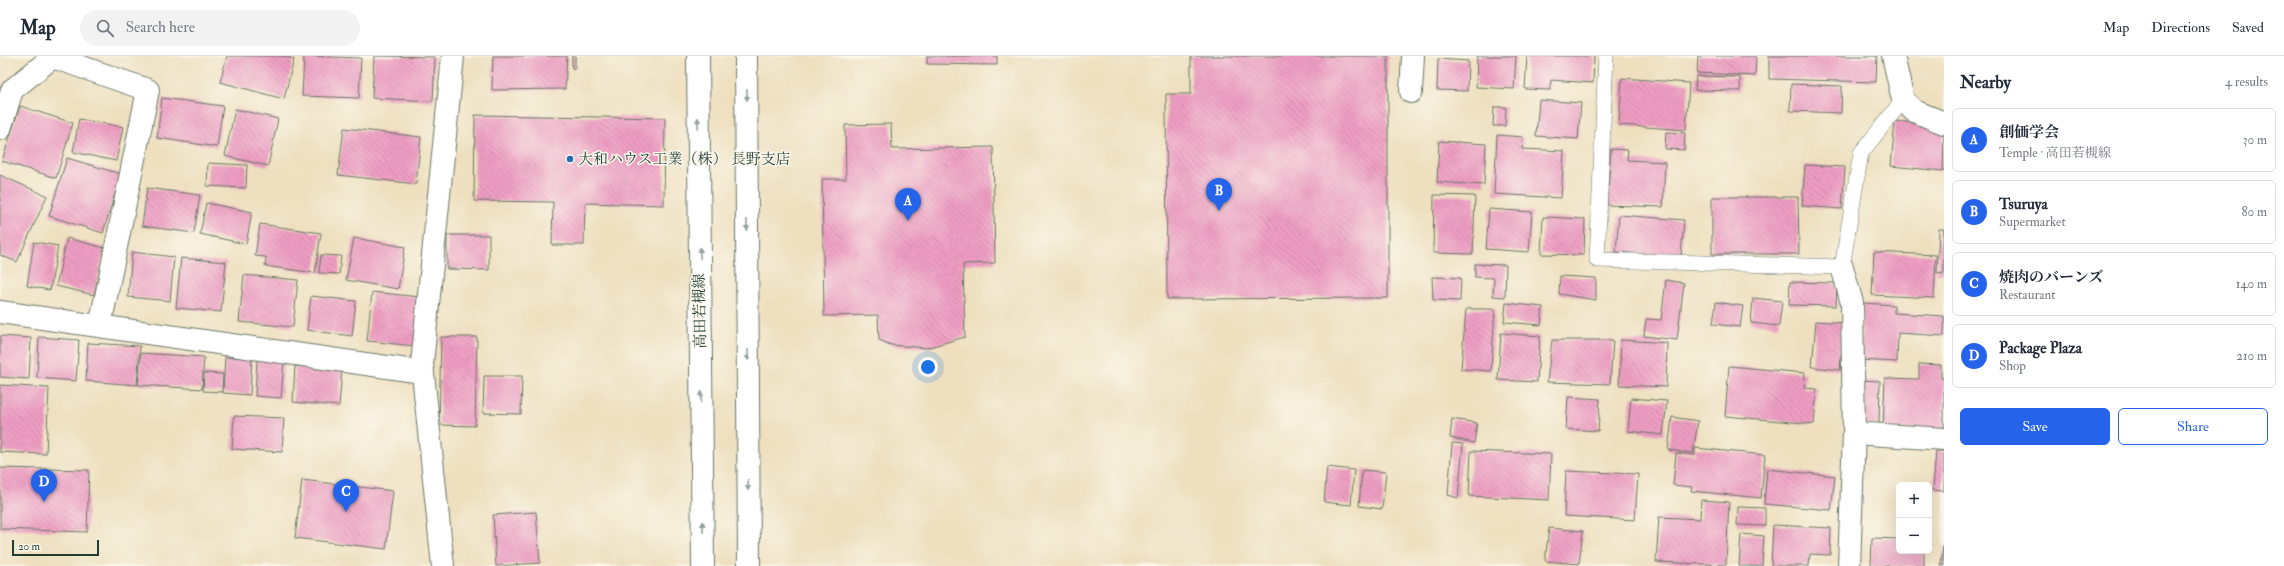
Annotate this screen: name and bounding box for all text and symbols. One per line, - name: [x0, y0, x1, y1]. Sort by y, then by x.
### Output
- search box: [80, 10, 360, 46]
- text: Map: [20, 16, 56, 40]
- icon: search: [94, 17, 116, 39]
- text: Search here: [126, 18, 195, 37]
- text: Map: [2103, 19, 2129, 36]
- text: Directions: [2151, 19, 2210, 36]
- text: Saved: [2232, 19, 2264, 36]
- text: Nearby: [1960, 72, 2011, 93]
- text: 4 results: [2225, 74, 2268, 90]
- one-way arrow: [743, 89, 750, 101]
- one-way arrow: [695, 116, 701, 129]
- text: 創価学会: [1999, 123, 2059, 142]
- text: A: [1970, 132, 1978, 148]
- text: 30 m: [2243, 132, 2267, 148]
- text: Temple · 高田若槻線: [1999, 145, 2111, 161]
- place label: 大和ハウス工業（株） 長野支店: [578, 150, 791, 169]
- marker: 大和ハウス工業（株） 長野支店: [565, 154, 575, 164]
- pin: B: [1206, 178, 1232, 211]
- pin: A: [895, 188, 921, 221]
- text: Tsuruya: [1999, 195, 2048, 214]
- text: B: [1970, 204, 1978, 220]
- text: 80 m: [2241, 204, 2267, 220]
- text: Supermarket: [1999, 214, 2066, 230]
- one-way arrow: [744, 219, 750, 232]
- one-way arrow: [697, 246, 703, 259]
- text: 焼肉のバーンズ: [1999, 268, 2103, 287]
- street label: 高田若槻線: [690, 273, 710, 349]
- text: C: [1969, 276, 1979, 292]
- text: 140 m: [2236, 276, 2267, 292]
- text: Restaurant: [1999, 287, 2055, 303]
- text: Package Plaza: [1999, 339, 2082, 358]
- text: D: [1969, 348, 1979, 364]
- text: 210 m: [2236, 348, 2267, 364]
- one-way arrow: [745, 349, 751, 362]
- your location: [918, 357, 938, 377]
- text: Shop: [1999, 358, 2026, 374]
- one-way arrow: [698, 390, 704, 403]
- button: Save: [1960, 408, 2110, 445]
- button: Share: [2118, 408, 2268, 445]
- pin: D: [31, 469, 57, 502]
- pin: C: [333, 479, 359, 512]
- one-way arrow: [745, 479, 751, 492]
- map controls: [1896, 482, 1932, 554]
- button: +: [1896, 482, 1932, 518]
- button: −: [1896, 518, 1932, 554]
- one-way arrow: [700, 520, 706, 533]
- scale bar: [12, 538, 99, 557]
- text: 20 m: [18, 540, 40, 553]

